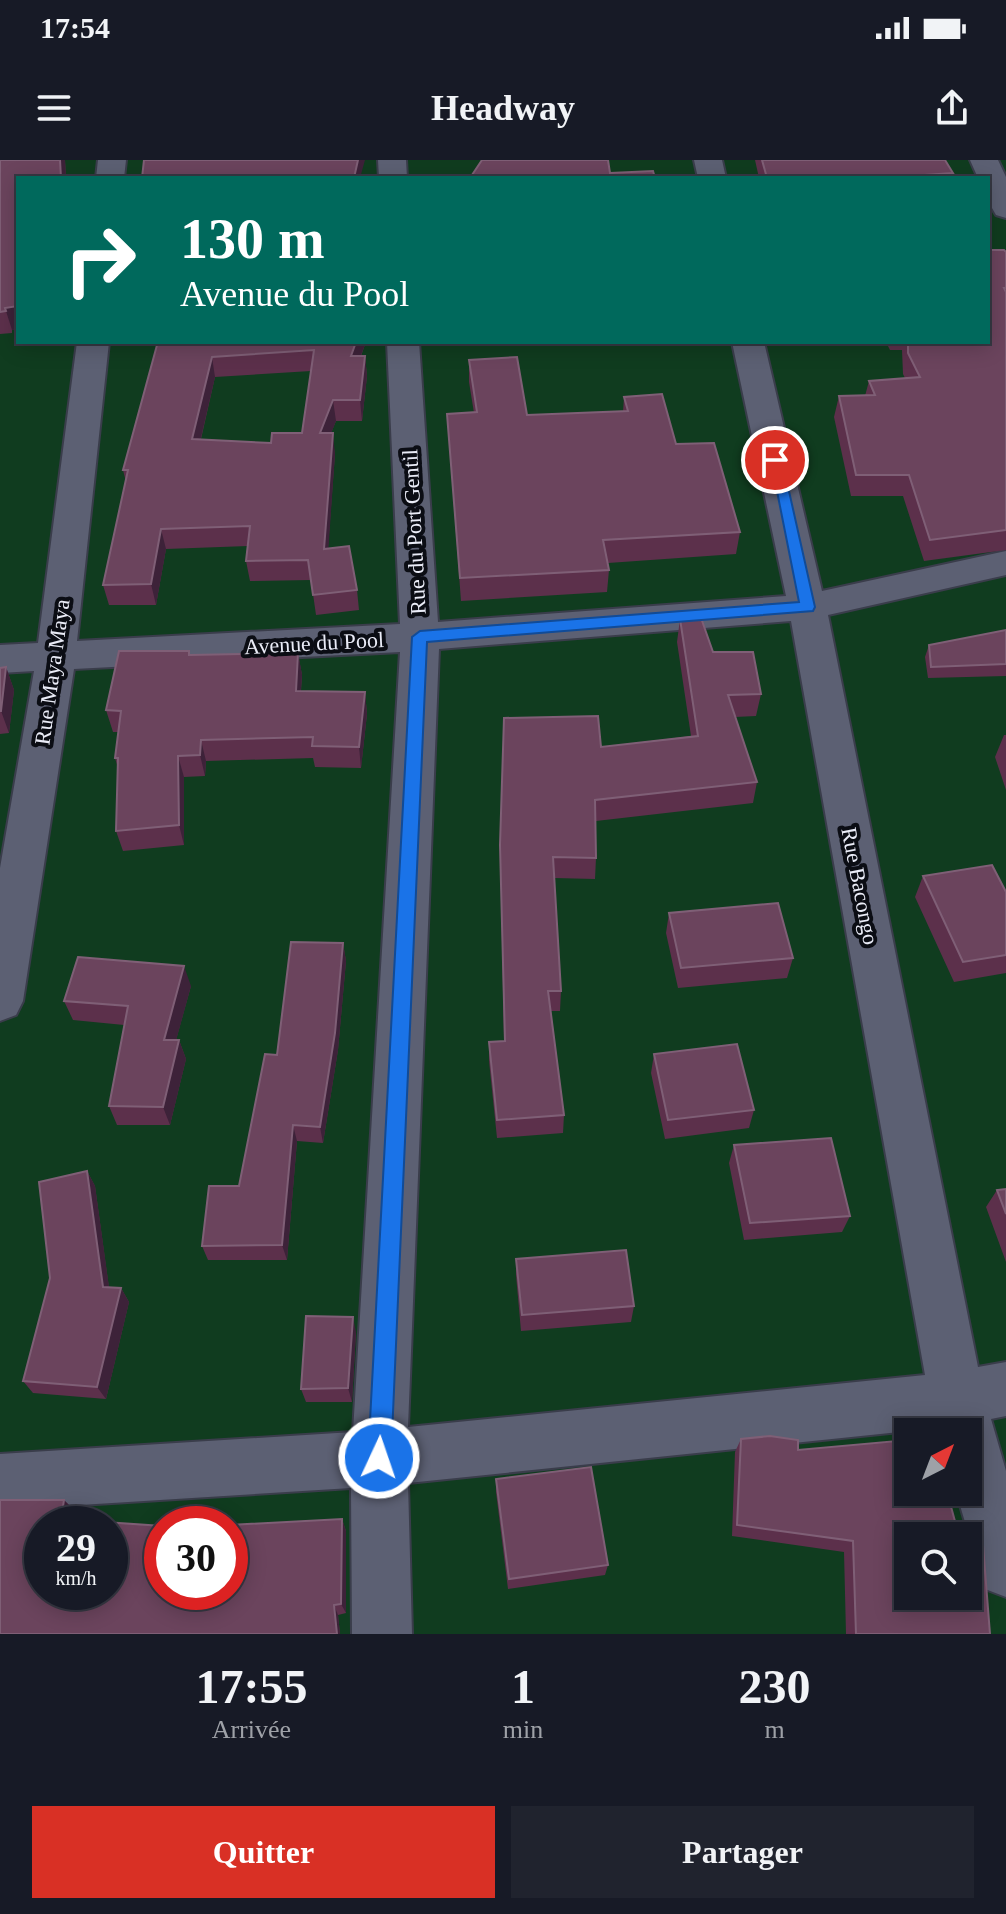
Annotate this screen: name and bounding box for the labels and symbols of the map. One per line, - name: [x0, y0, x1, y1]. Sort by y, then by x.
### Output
- pin: [741, 426, 809, 494]
- street label: Rue du Port Gentil: [397, 449, 431, 615]
- street label: Rue Maya Maya: [29, 597, 75, 746]
- street label: Avenue du Pool: [243, 627, 385, 659]
- street label: Rue Bacongo: [836, 825, 884, 947]
- position arrow: [337, 1416, 421, 1500]
- north arrow: [894, 1418, 982, 1506]
- speed limit sign: 30: [144, 1506, 248, 1610]

